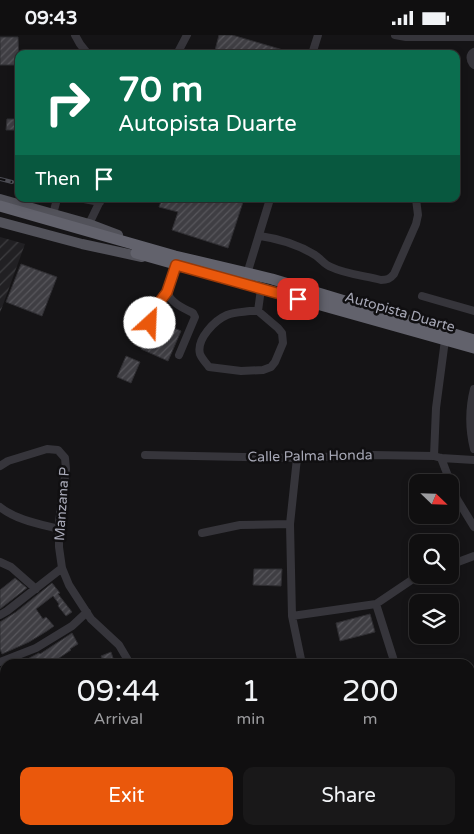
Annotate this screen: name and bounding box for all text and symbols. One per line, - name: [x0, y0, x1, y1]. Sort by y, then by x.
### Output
- text: 09:43: [25, 7, 78, 29]
- text: 70 m: [118, 69, 203, 111]
- icon: right: [35, 70, 100, 135]
- text: Autopista Duarte: [118, 111, 297, 137]
- icon: arrive: [90, 165, 118, 193]
- text: Then: [35, 168, 80, 190]
- pin: [277, 278, 319, 320]
- icon: arrive: [284, 285, 312, 313]
- street label: Autopista Duarte: [343, 288, 457, 336]
- position arrow: [123, 296, 175, 348]
- street label: Calle Palma Honda: [247, 446, 373, 466]
- street label: Manzana P: [51, 466, 73, 542]
- north arrow: [409, 474, 459, 524]
- map controls: [409, 474, 459, 644]
- button: search: [409, 534, 459, 584]
- button: layers: [409, 594, 459, 644]
- text: 09:44: [77, 673, 160, 710]
- text: 1: [241, 673, 260, 710]
- text: 200: [342, 673, 398, 710]
- text: Arrival: [94, 709, 143, 729]
- text: min: [237, 709, 265, 729]
- text: m: [363, 709, 377, 729]
- button: Exit: [20, 767, 233, 825]
- button: Share: [243, 767, 455, 825]

